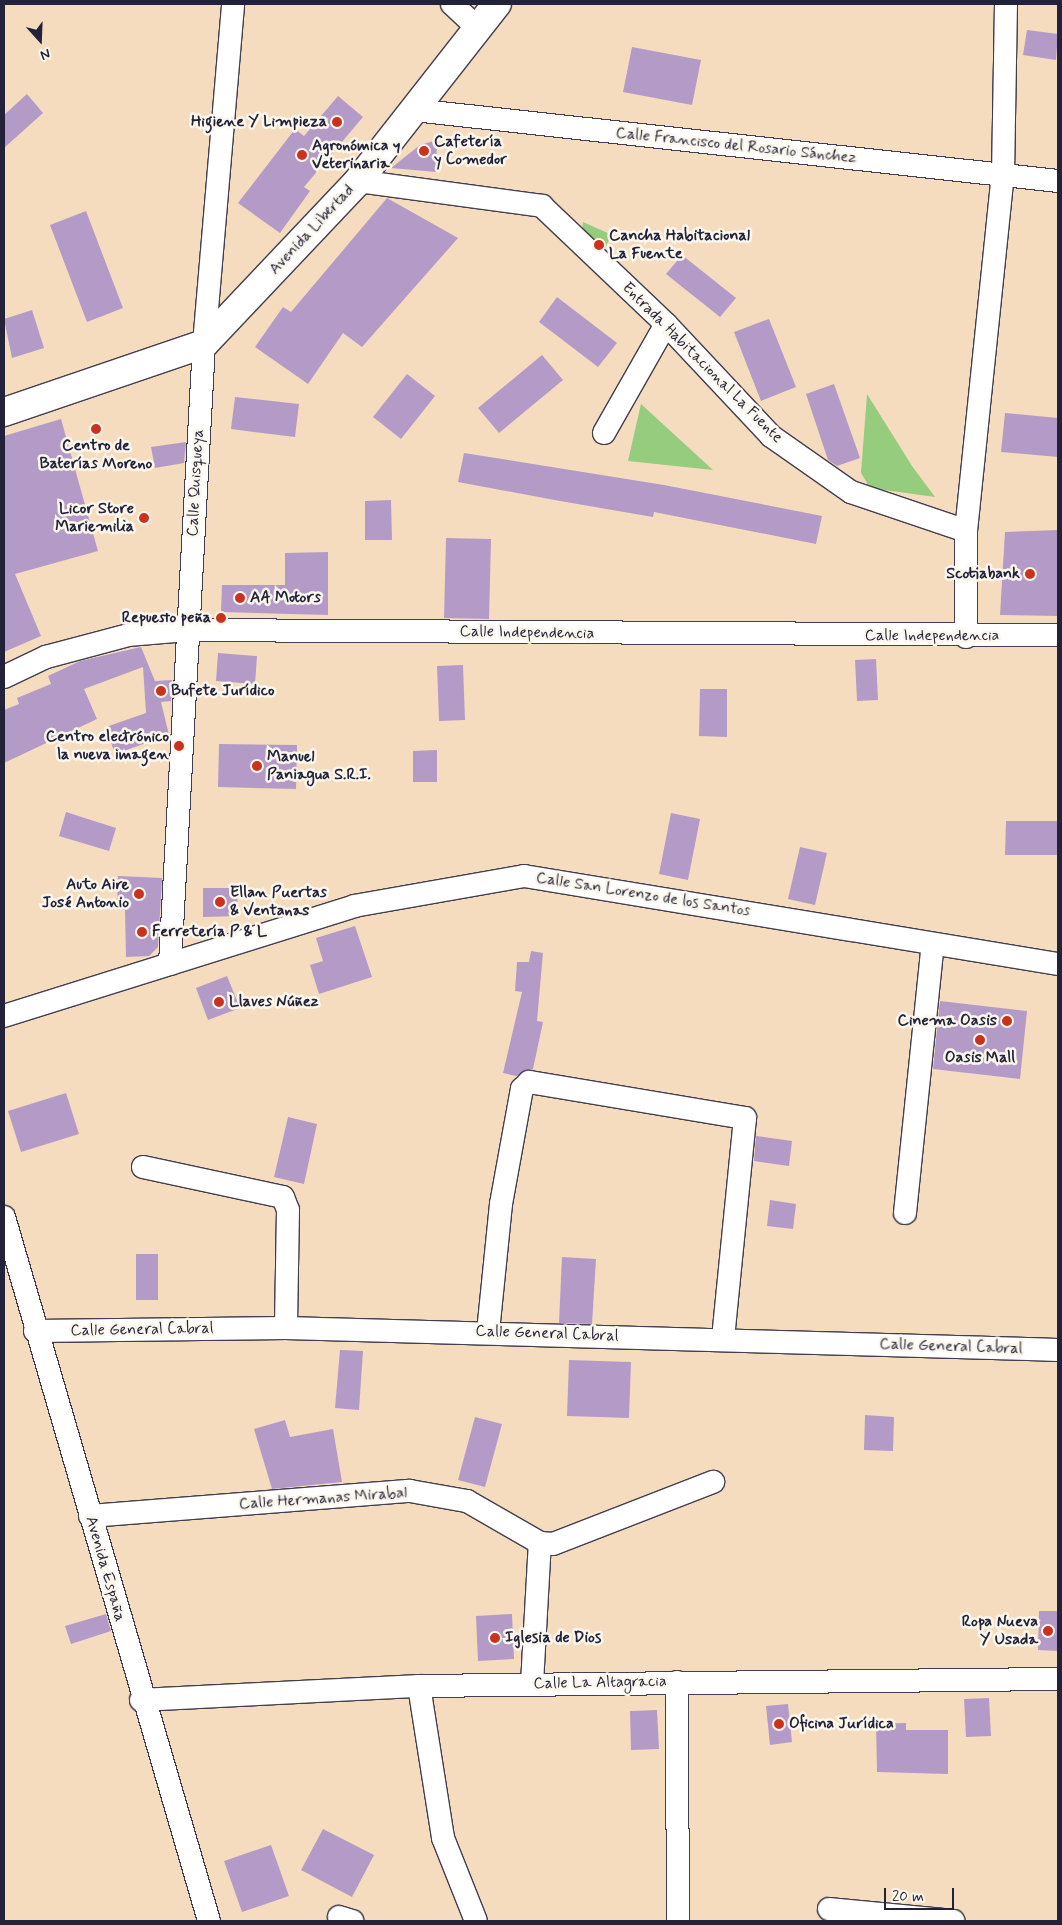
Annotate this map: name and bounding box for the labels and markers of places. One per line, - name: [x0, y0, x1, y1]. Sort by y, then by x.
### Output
- place label: Higiene Y Limpieza: [192, 112, 327, 132]
- marker: Higiene Y Limpieza: [331, 116, 343, 128]
- place label: Cafetería y Comedor: [434, 132, 508, 170]
- place label: Agronómica y Veterinaria: [312, 136, 400, 174]
- marker: Cafetería y Comedor: [418, 145, 430, 157]
- marker: Agronómica y Veterinaria: [296, 149, 308, 161]
- place label: Cancha Habitacional La Fuente: [609, 226, 753, 264]
- marker: Cancha Habitacional La Fuente: [593, 239, 605, 251]
- marker: Centro de Baterías Moreno: [90, 423, 102, 435]
- place label: Centro de Baterías Moreno: [38, 436, 154, 474]
- place label: Licor Store Mariemilia: [55, 499, 134, 537]
- marker: Licor Store Mariemilia: [138, 512, 150, 524]
- place label: Scotiabank: [946, 564, 1020, 584]
- marker: Scotiabank: [1024, 568, 1036, 580]
- place label: AA Motors: [250, 588, 321, 608]
- marker: AA Motors: [234, 592, 246, 604]
- place label: Repuesto peña: [121, 608, 211, 628]
- marker: Repuesto peña: [215, 612, 227, 624]
- place label: Bufete Jurídico: [171, 681, 275, 701]
- marker: Bufete Jurídico: [155, 685, 167, 697]
- place label: Centro electrónico la nueva imagen: [46, 727, 169, 765]
- marker: Centro electrónico la nueva imagen: [173, 740, 185, 752]
- place label: Manuel Paniagua S.R.I.: [267, 747, 371, 785]
- marker: Manuel Paniagua S.R.I.: [251, 760, 263, 772]
- place label: Auto Aire José Antonio: [42, 875, 129, 913]
- place label: Ellan Puertas & Ventanas: [230, 883, 326, 921]
- marker: Auto Aire José Antonio: [133, 888, 145, 900]
- marker: Ellan Puertas & Ventanas: [214, 896, 226, 908]
- place label: Ferretería P & L: [152, 922, 267, 942]
- marker: Ferretería P & L: [136, 926, 148, 938]
- place label: Llaves Núñez: [229, 992, 318, 1012]
- marker: Llaves Núñez: [213, 996, 225, 1008]
- place label: Cinema Oasis: [898, 1011, 997, 1031]
- marker: Cinema Oasis: [1001, 1015, 1013, 1027]
- marker: Oasis Mall: [974, 1034, 986, 1046]
- place label: Oasis Mall: [945, 1048, 1015, 1068]
- place label: Ropa Nueva Y Usada: [961, 1612, 1038, 1650]
- marker: Ropa Nueva Y Usada: [1042, 1625, 1054, 1637]
- place label: Iglesia de Dios: [505, 1628, 603, 1648]
- marker: Iglesia de Dios: [489, 1632, 501, 1644]
- place label: Oficina Jurídica: [789, 1714, 893, 1734]
- marker: Oficina Jurídica: [773, 1718, 785, 1730]

